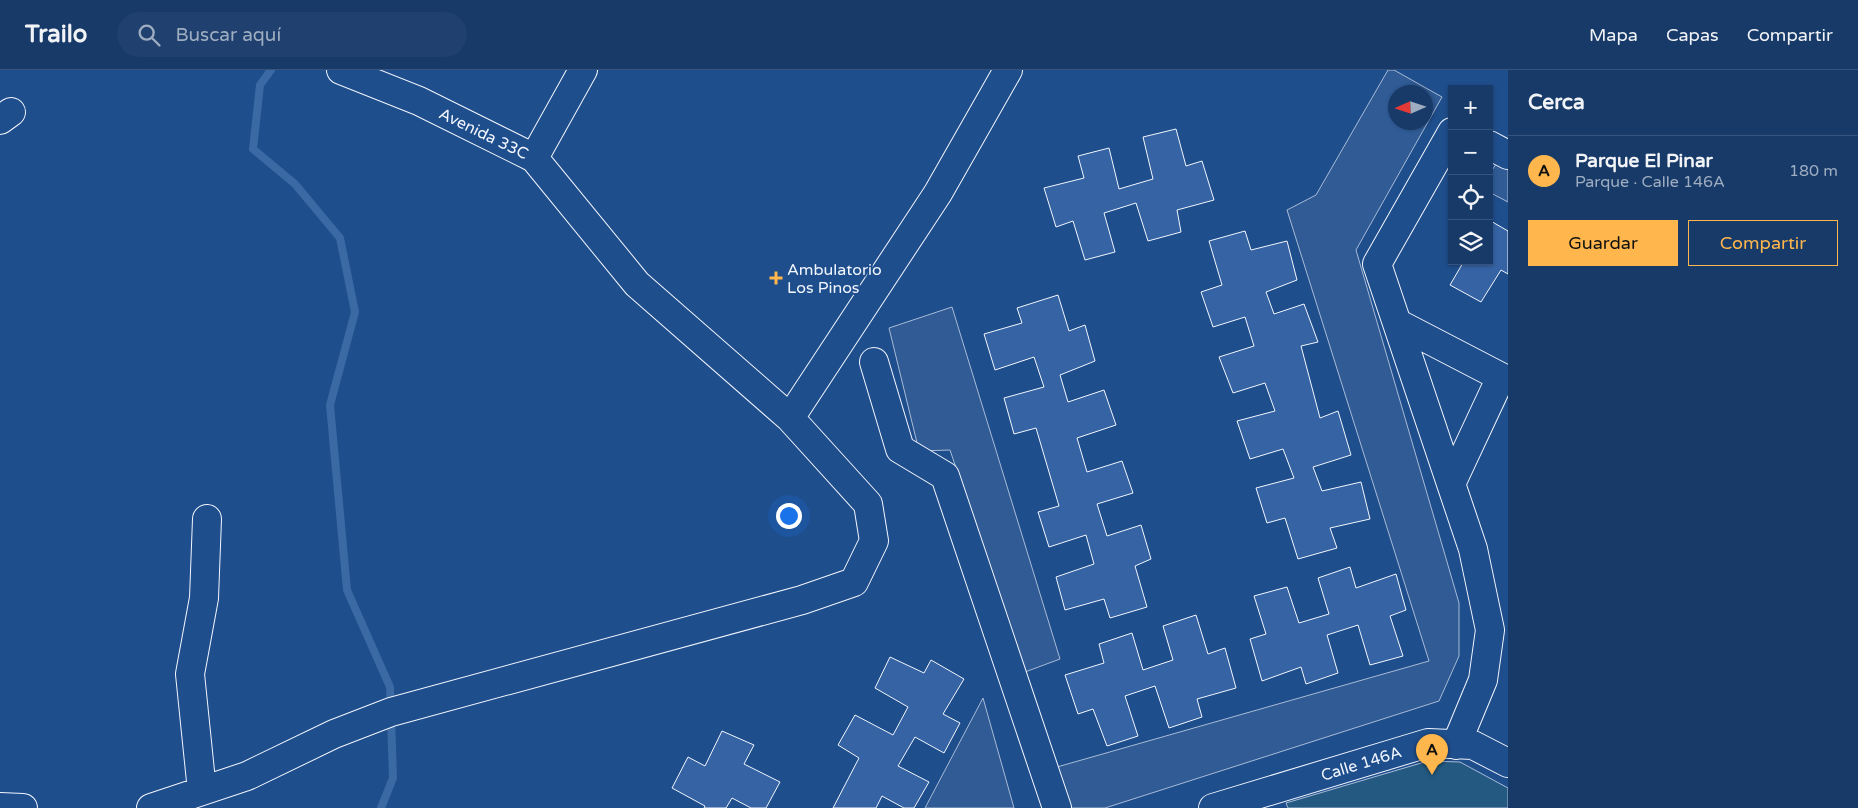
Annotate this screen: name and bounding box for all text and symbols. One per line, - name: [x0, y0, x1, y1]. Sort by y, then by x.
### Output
- search box: [117, 12, 467, 57]
- text: Trailo: [25, 20, 87, 49]
- icon: search: [135, 21, 163, 49]
- text: Buscar aquí: [175, 24, 281, 46]
- text: Mapa: [1589, 24, 1638, 46]
- text: Capas: [1666, 24, 1719, 46]
- text: Compartir: [1747, 24, 1833, 46]
- north arrow: [1388, 85, 1433, 130]
- map controls: [1448, 85, 1493, 265]
- button: +: [1448, 85, 1493, 130]
- text: Cerca: [1528, 90, 1585, 115]
- street label: Avenida 33C: [436, 104, 532, 164]
- button: −: [1448, 130, 1493, 175]
- text: Parque El Pinar: [1575, 150, 1713, 172]
- text: A: [1538, 161, 1550, 181]
- text: 180 m: [1789, 161, 1838, 181]
- text: Parque · Calle 146A: [1575, 172, 1725, 192]
- button: locate: [1448, 175, 1493, 220]
- button: layers: [1448, 220, 1493, 265]
- button: Guardar: [1528, 220, 1678, 266]
- button: Compartir: [1688, 220, 1838, 266]
- place label: Ambulatorio Los Pinos: [787, 260, 882, 298]
- marker: Ambulatorio Los Pinos: [769, 271, 783, 285]
- your location: [776, 503, 802, 529]
- pin: A: [1416, 734, 1448, 775]
- street label: Calle 146A: [1318, 742, 1404, 786]

